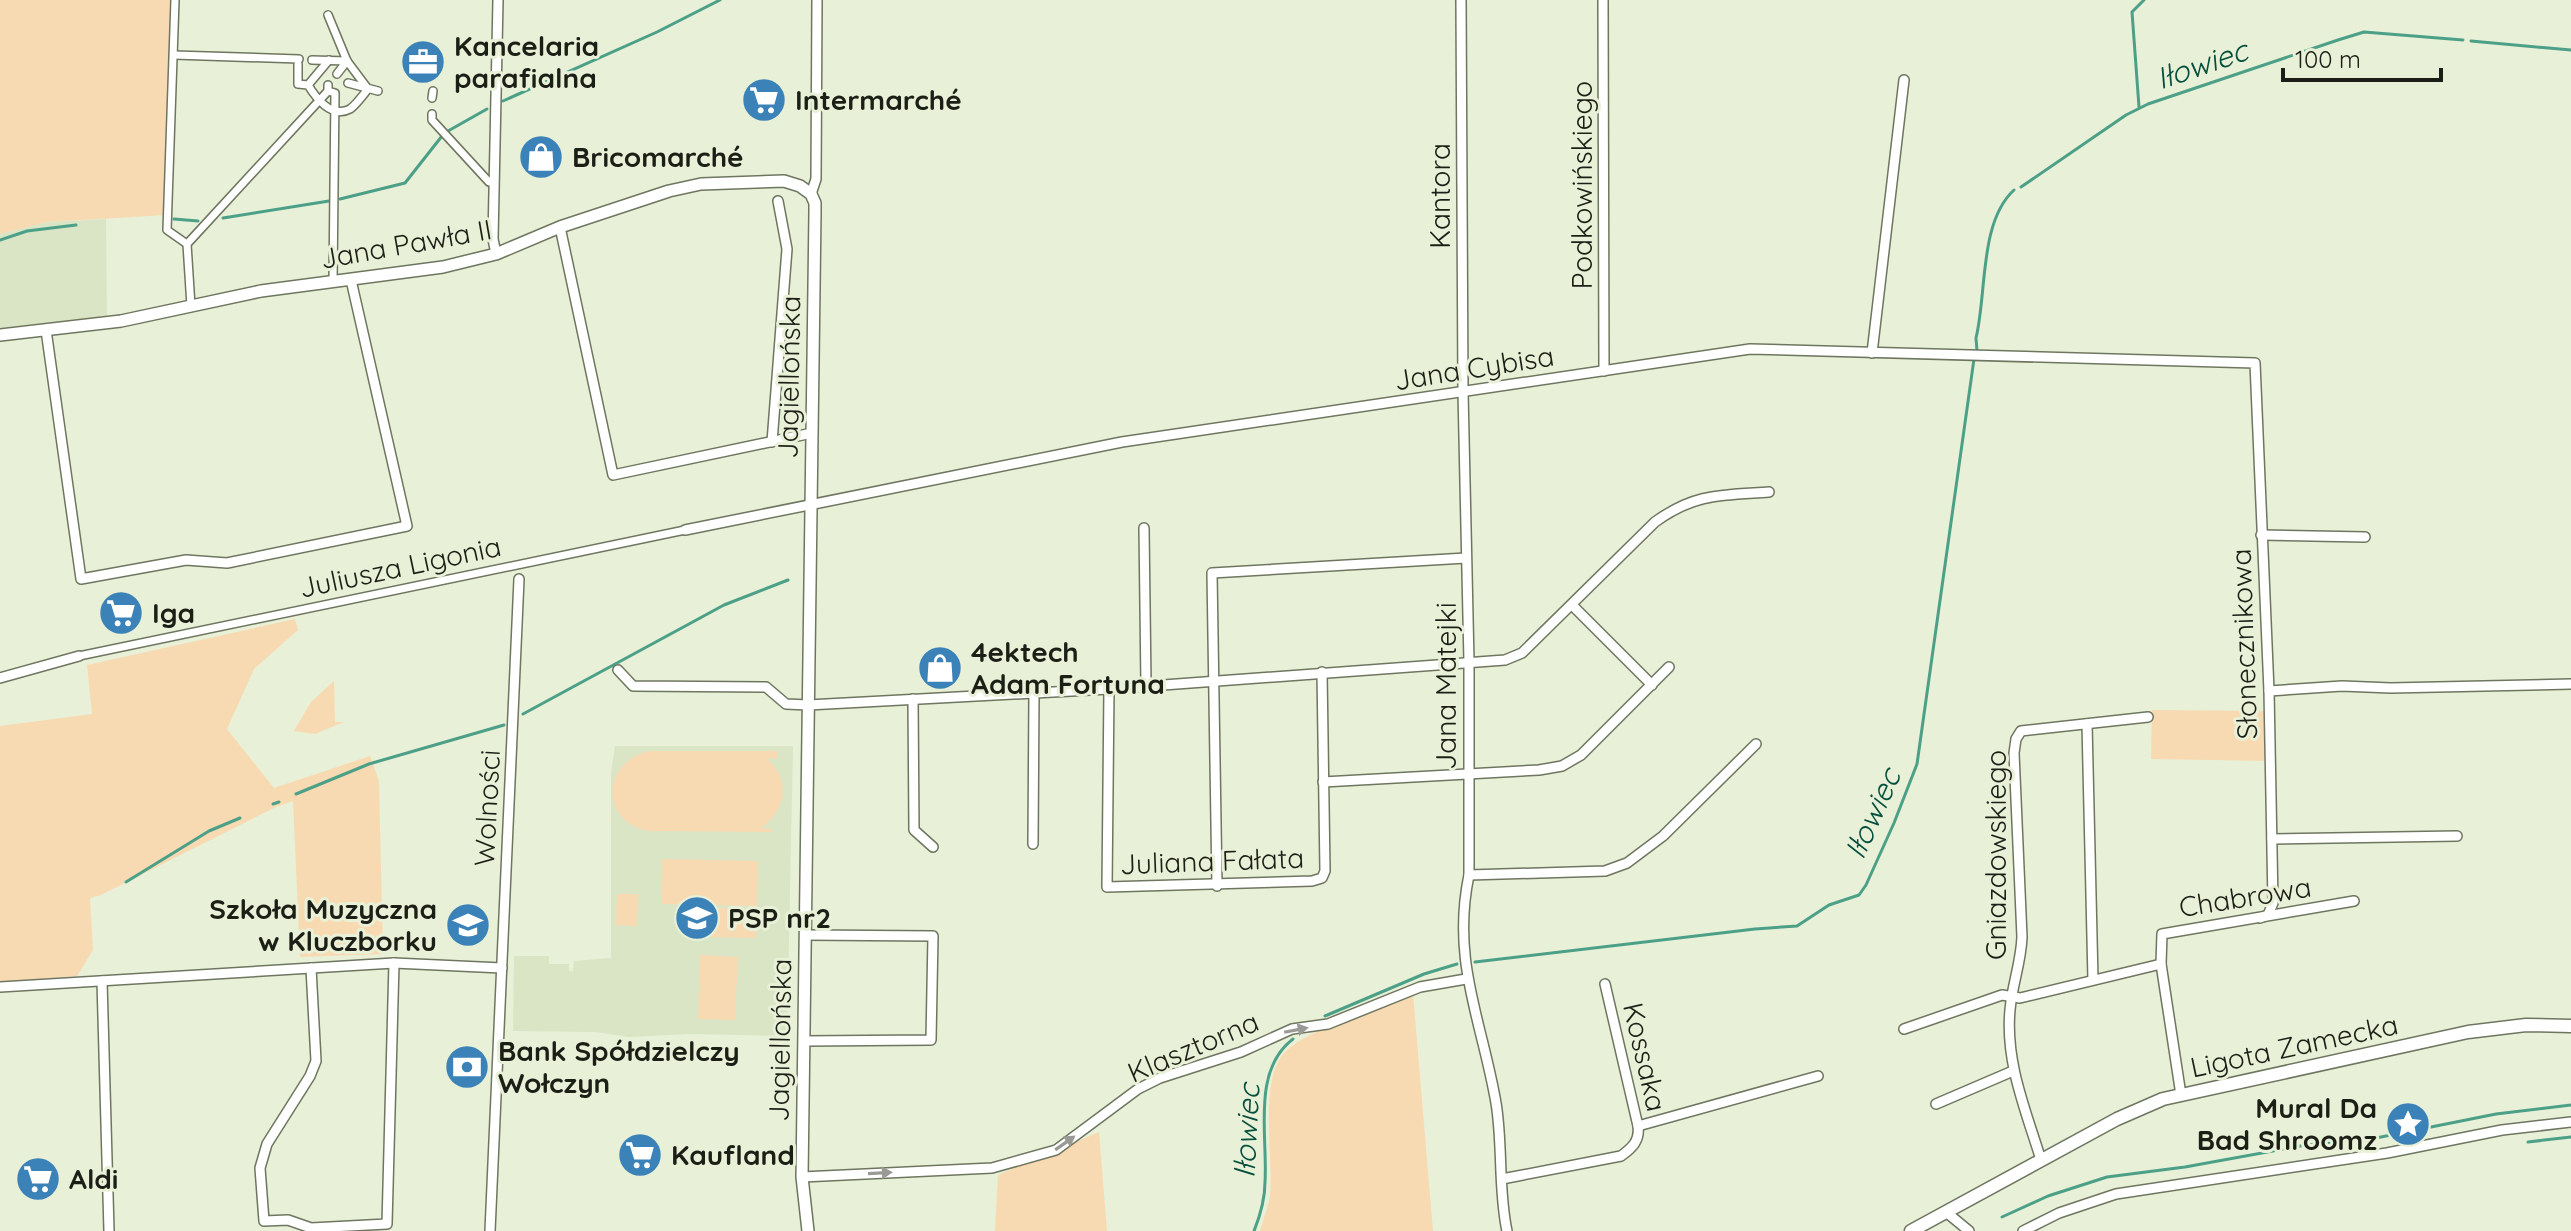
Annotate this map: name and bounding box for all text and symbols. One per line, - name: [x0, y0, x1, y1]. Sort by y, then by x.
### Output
- place label: Kancelaria parafialna: [454, 28, 599, 95]
- water label: Iłowiec: [2151, 30, 2255, 97]
- scale bar: [2283, 32, 2441, 82]
- office icon: Kancelaria parafialna: [399, 38, 447, 86]
- text: 100 m: [2295, 44, 2361, 74]
- supermarket icon: Intermarché: [740, 76, 788, 124]
- street label: Podkowińskiego: [1564, 81, 1599, 289]
- place label: Intermarché: [795, 82, 962, 117]
- shop icon: Bricomarché: [517, 133, 565, 181]
- place label: Bricomarché: [572, 139, 744, 174]
- street label: Kantora: [1422, 143, 1457, 249]
- street label: Jana Pawła II: [318, 211, 494, 276]
- street label: Jagiellońska: [770, 295, 807, 459]
- street label: Jana Cybisa: [1392, 338, 1556, 397]
- street label: Juliusza Ligonia: [296, 528, 504, 605]
- street label: Słonecznikowa: [2223, 548, 2264, 740]
- supermarket icon: Iga: [97, 589, 145, 637]
- place label: Iga: [152, 595, 195, 630]
- street label: Jana Matejki: [1428, 602, 1463, 770]
- place label: 4ektech Adam Fortuna: [971, 634, 1165, 701]
- shop icon: 4ektech Adam Fortuna: [916, 644, 964, 692]
- street label: Wolności: [466, 749, 507, 867]
- street label: Gniazdowskiego: [1978, 750, 2013, 960]
- water label: Iłowiec: [1836, 761, 1910, 864]
- street label: Juliana Fałata: [1119, 840, 1305, 881]
- street label: Chabrowa: [2176, 869, 2314, 924]
- place label: Szkoła Muzyczna w Kluczborku: [209, 891, 437, 958]
- school or university icon: PSP nr2: [673, 894, 721, 942]
- place label: PSP nr2: [728, 900, 831, 935]
- school or university icon: Szkoła Muzyczna w Kluczborku: [444, 901, 492, 949]
- street label: Jagiellońska: [761, 958, 798, 1122]
- street label: Kossaka: [1616, 999, 1675, 1115]
- street label: Klasztorna: [1122, 1003, 1264, 1090]
- street label: Ligota Zamecka: [2187, 1006, 2401, 1085]
- one-way arrow: [1284, 1023, 1309, 1036]
- place label: Bank Spółdzielczy Wołczyn: [498, 1033, 740, 1100]
- bank icon: Bank Spółdzielczy Wołczyn: [443, 1043, 491, 1091]
- water label: Iłowiec: [1225, 1081, 1268, 1179]
- place label: Mural Da Bad Shroomz: [2197, 1090, 2377, 1157]
- place icon: Mural Da Bad Shroomz: [2384, 1100, 2432, 1148]
- supermarket icon: Kaufland: [616, 1131, 664, 1179]
- one-way arrow: [1055, 1136, 1076, 1151]
- place label: Kaufland: [671, 1137, 795, 1172]
- supermarket icon: Aldi: [14, 1155, 62, 1203]
- place label: Aldi: [69, 1161, 118, 1196]
- one-way arrow: [868, 1167, 893, 1180]

